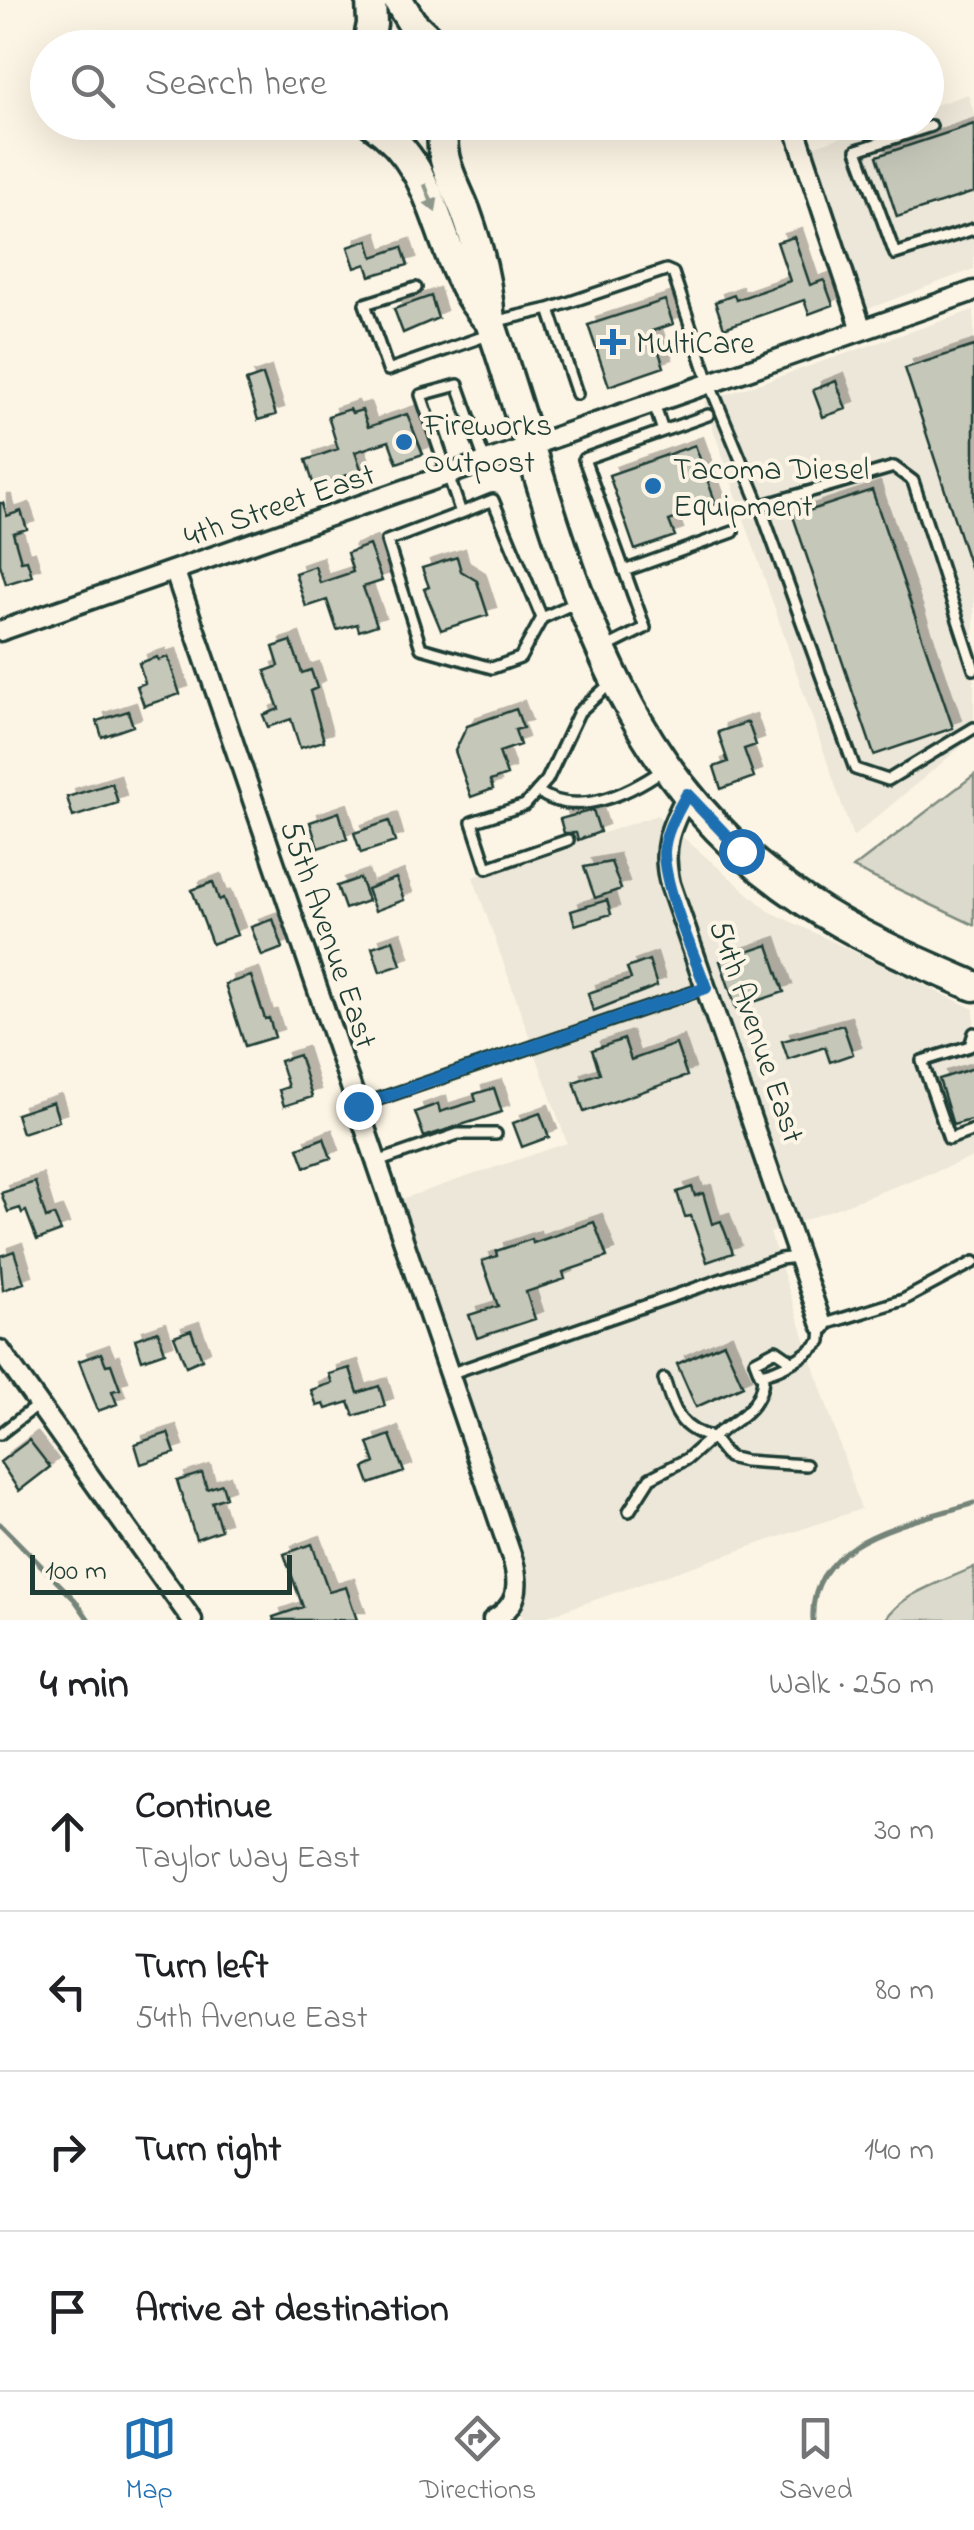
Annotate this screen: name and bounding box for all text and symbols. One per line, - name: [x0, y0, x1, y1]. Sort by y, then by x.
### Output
- search box: [30, 30, 944, 140]
- text: Search here: [145, 57, 327, 113]
- icon: search: [65, 58, 120, 113]
- one-way arrow: [422, 183, 438, 213]
- place label: MultiCare: [636, 322, 755, 369]
- marker: MultiCare: [600, 329, 626, 355]
- place label: Fireworks Outpost: [423, 404, 552, 488]
- marker: Fireworks Outpost: [393, 431, 415, 453]
- place label: Tacoma Diesel Equipment: [673, 448, 869, 532]
- street label: 4th Street East: [178, 453, 382, 562]
- marker: Tacoma Diesel Equipment: [642, 475, 664, 497]
- street label: 55th Avenue East: [266, 815, 388, 1056]
- route start: [719, 829, 765, 875]
- street label: 54th Avenue East: [695, 914, 815, 1150]
- route end: [336, 1084, 382, 1130]
- scale bar: [30, 1550, 292, 1594]
- text: 100 m: [45, 1552, 107, 1593]
- text: 4 min: [40, 1655, 129, 1716]
- text: Walk · 250 m: [769, 1662, 934, 1709]
- text: Continue: [135, 1780, 271, 1836]
- icon: ahead: [40, 1804, 95, 1859]
- text: 30 m: [874, 1808, 934, 1855]
- text: Taylor Way East: [135, 1836, 360, 1883]
- text: Turn left: [135, 1940, 268, 1996]
- icon: left: [40, 1964, 95, 2019]
- text: 80 m: [875, 1968, 934, 2015]
- text: 54th Avenue East: [135, 1996, 368, 2043]
- text: Turn right: [135, 2123, 281, 2179]
- icon: right: [40, 2124, 95, 2179]
- text: 140 m: [864, 2128, 934, 2175]
- text: Arrive at destination: [135, 2283, 449, 2339]
- icon: arrive: [40, 2284, 95, 2339]
- tab: Map: [122, 2411, 177, 2512]
- tab: Directions: [420, 2411, 536, 2512]
- tab: Saved: [779, 2411, 852, 2512]

